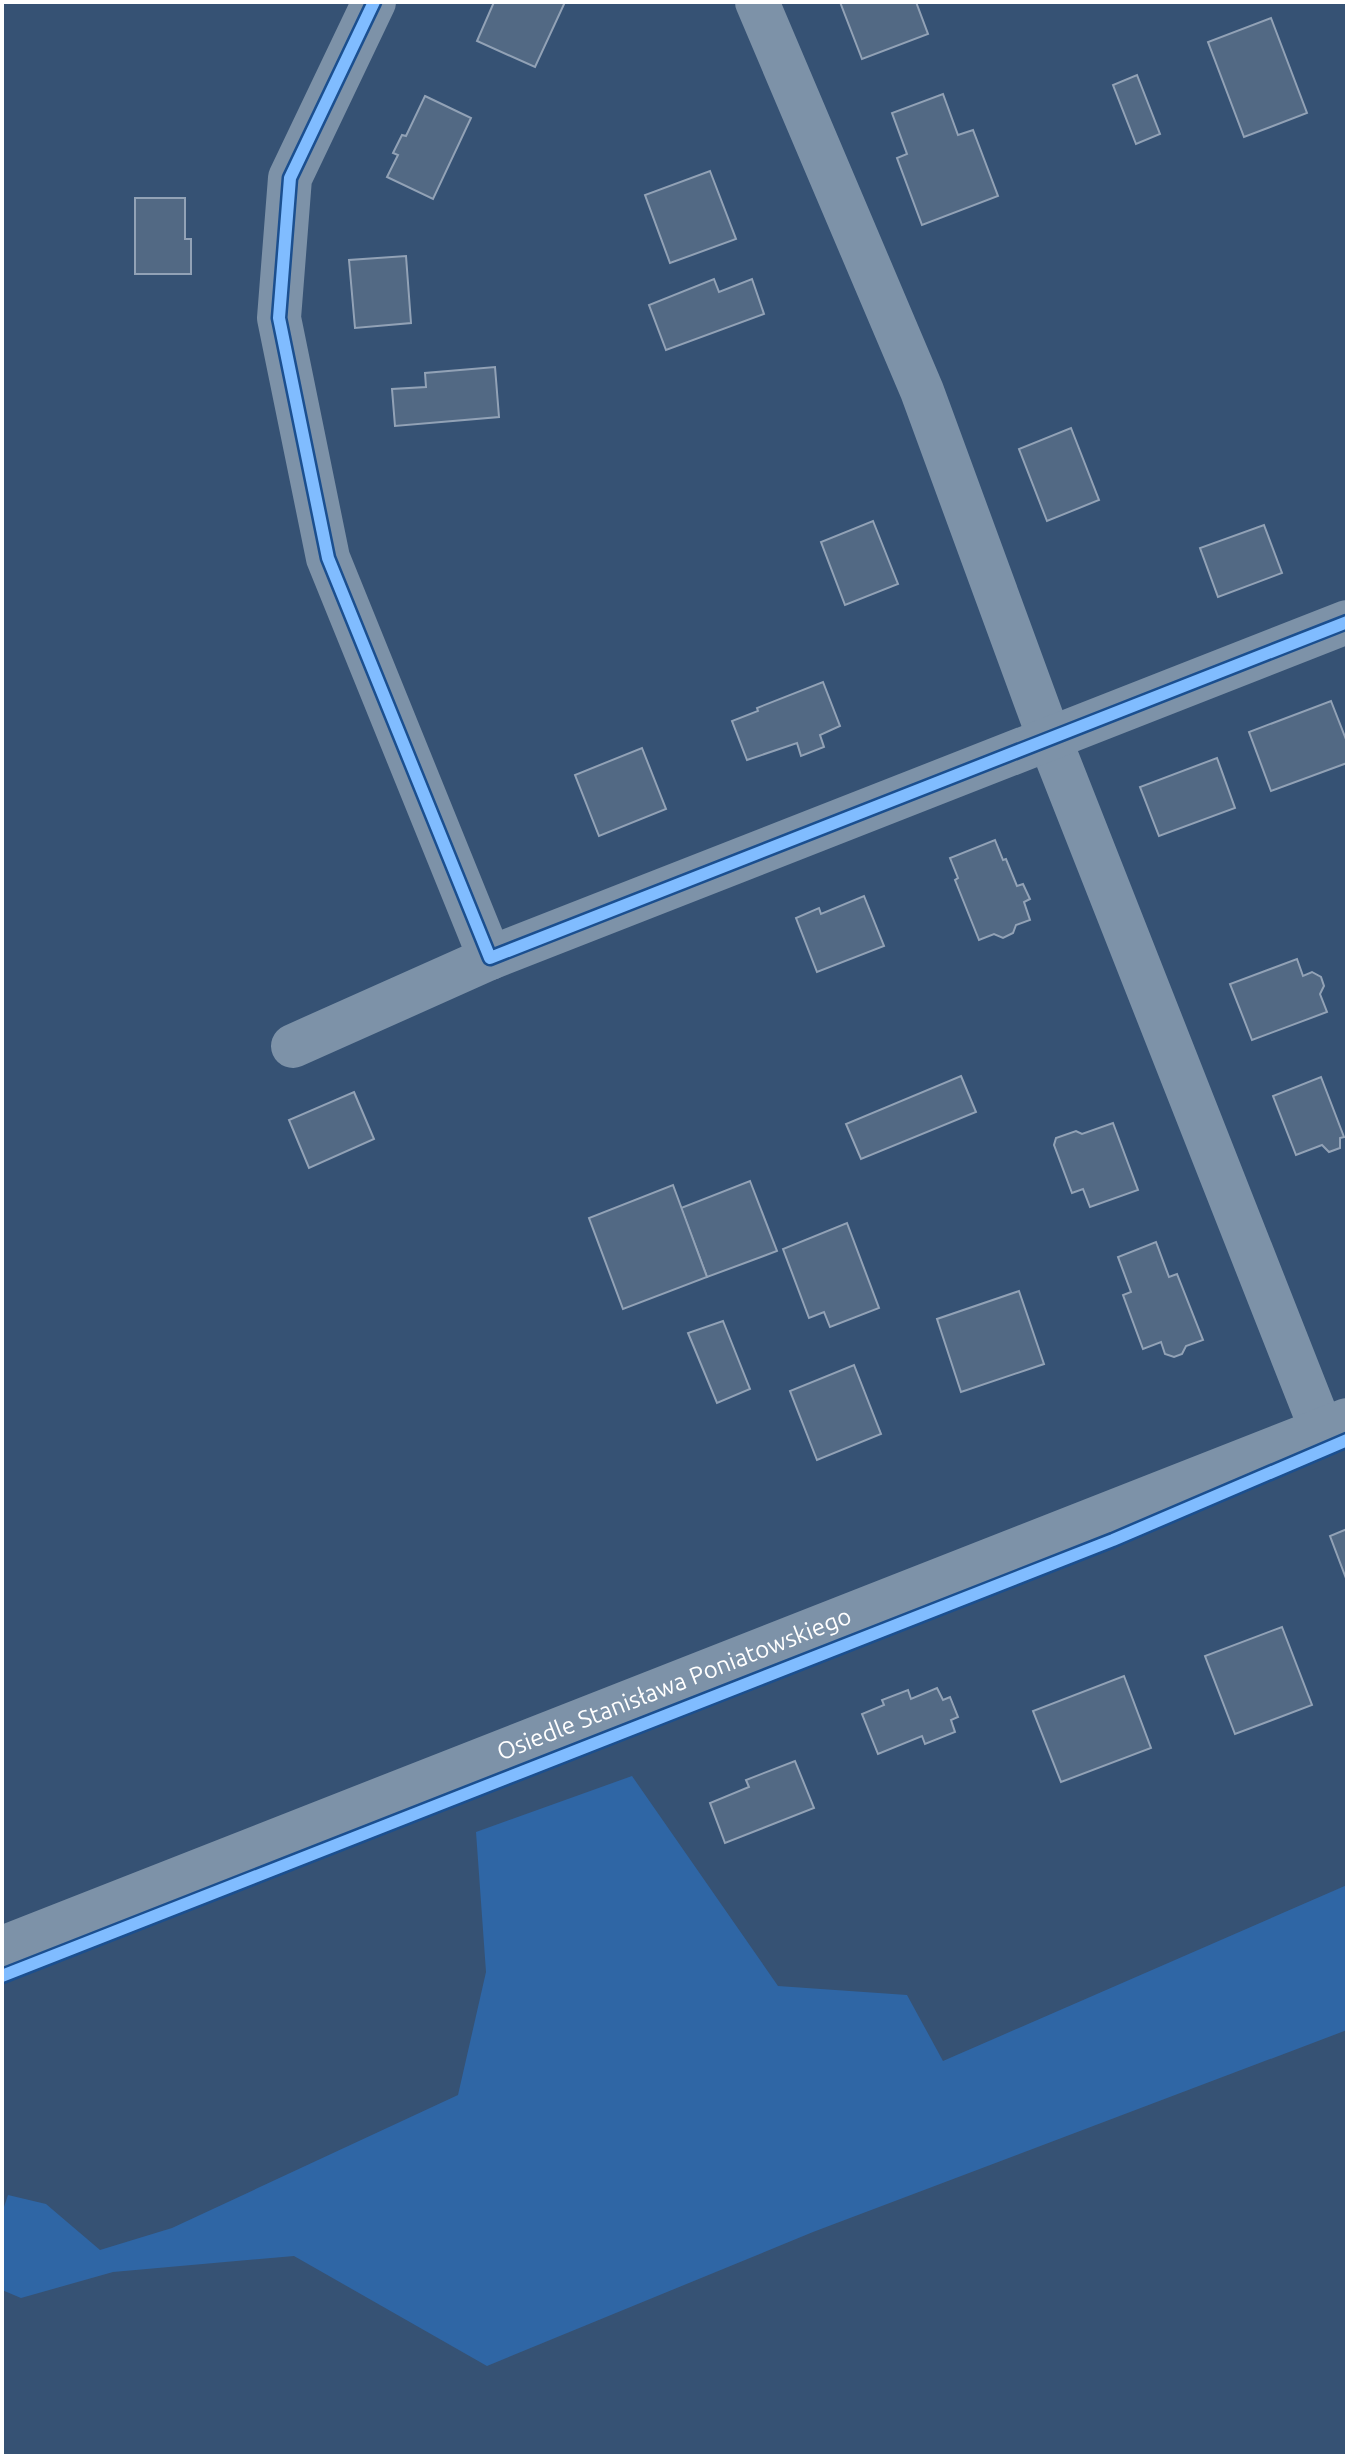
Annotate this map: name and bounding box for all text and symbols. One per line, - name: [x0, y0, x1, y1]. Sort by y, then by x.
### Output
- street label: Osiedle Stanisława Poniatowskiego: [493, 1602, 855, 1765]

